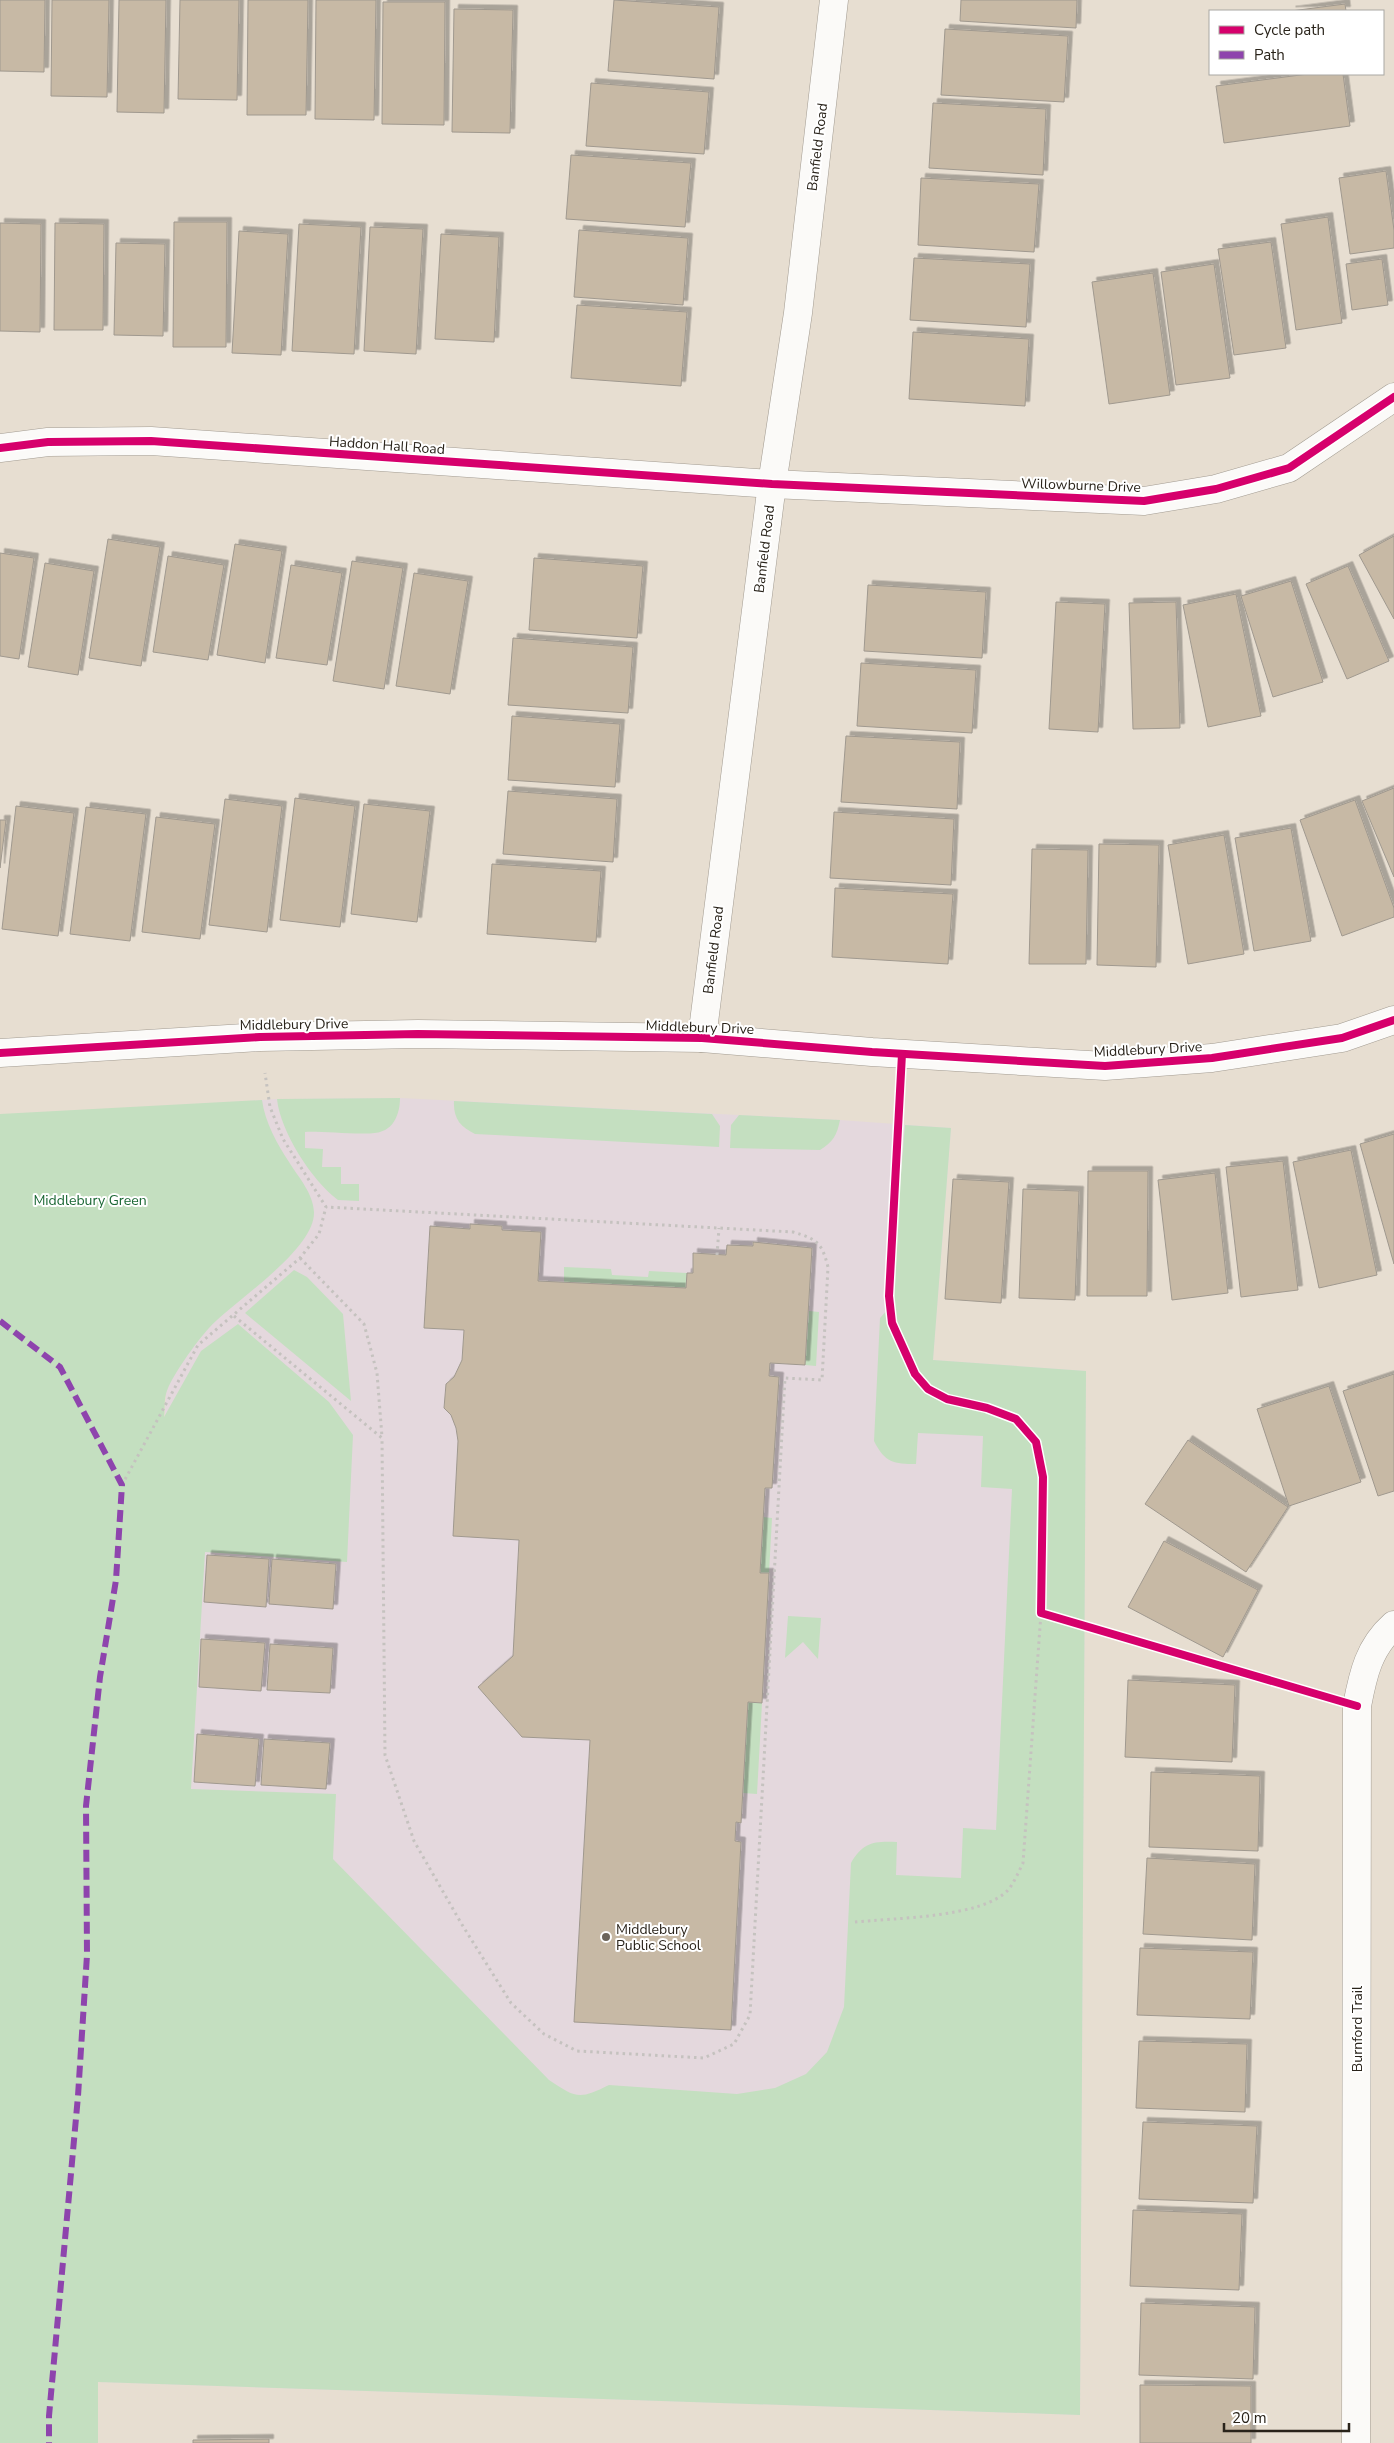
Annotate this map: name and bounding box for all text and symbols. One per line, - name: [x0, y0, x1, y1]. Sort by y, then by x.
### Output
- legend: [1209, 10, 1384, 75]
- text: Cycle path: [1254, 20, 1325, 40]
- text: Path: [1254, 45, 1285, 65]
- street label: Banfield Road: [803, 102, 832, 192]
- street label: Haddon Hall Road: [328, 432, 446, 459]
- street label: Willowburne Drive: [1021, 474, 1141, 497]
- street label: Banfield Road: [750, 504, 779, 594]
- street label: Banfield Road: [699, 905, 728, 995]
- street label: Middlebury Drive: [240, 1014, 348, 1035]
- street label: Middlebury Drive: [645, 1016, 755, 1039]
- street label: Middlebury Drive: [1093, 1037, 1203, 1062]
- park label: Middlebury Green: [33, 1191, 147, 1210]
- place label: Middlebury Public School: [616, 1920, 702, 1955]
- marker: Middlebury Public School: [600, 1931, 612, 1943]
- street label: Burnford Trail: [1348, 1985, 1367, 2072]
- scale bar: [1224, 2400, 1349, 2432]
- text: 20 m: [1232, 2408, 1267, 2428]

